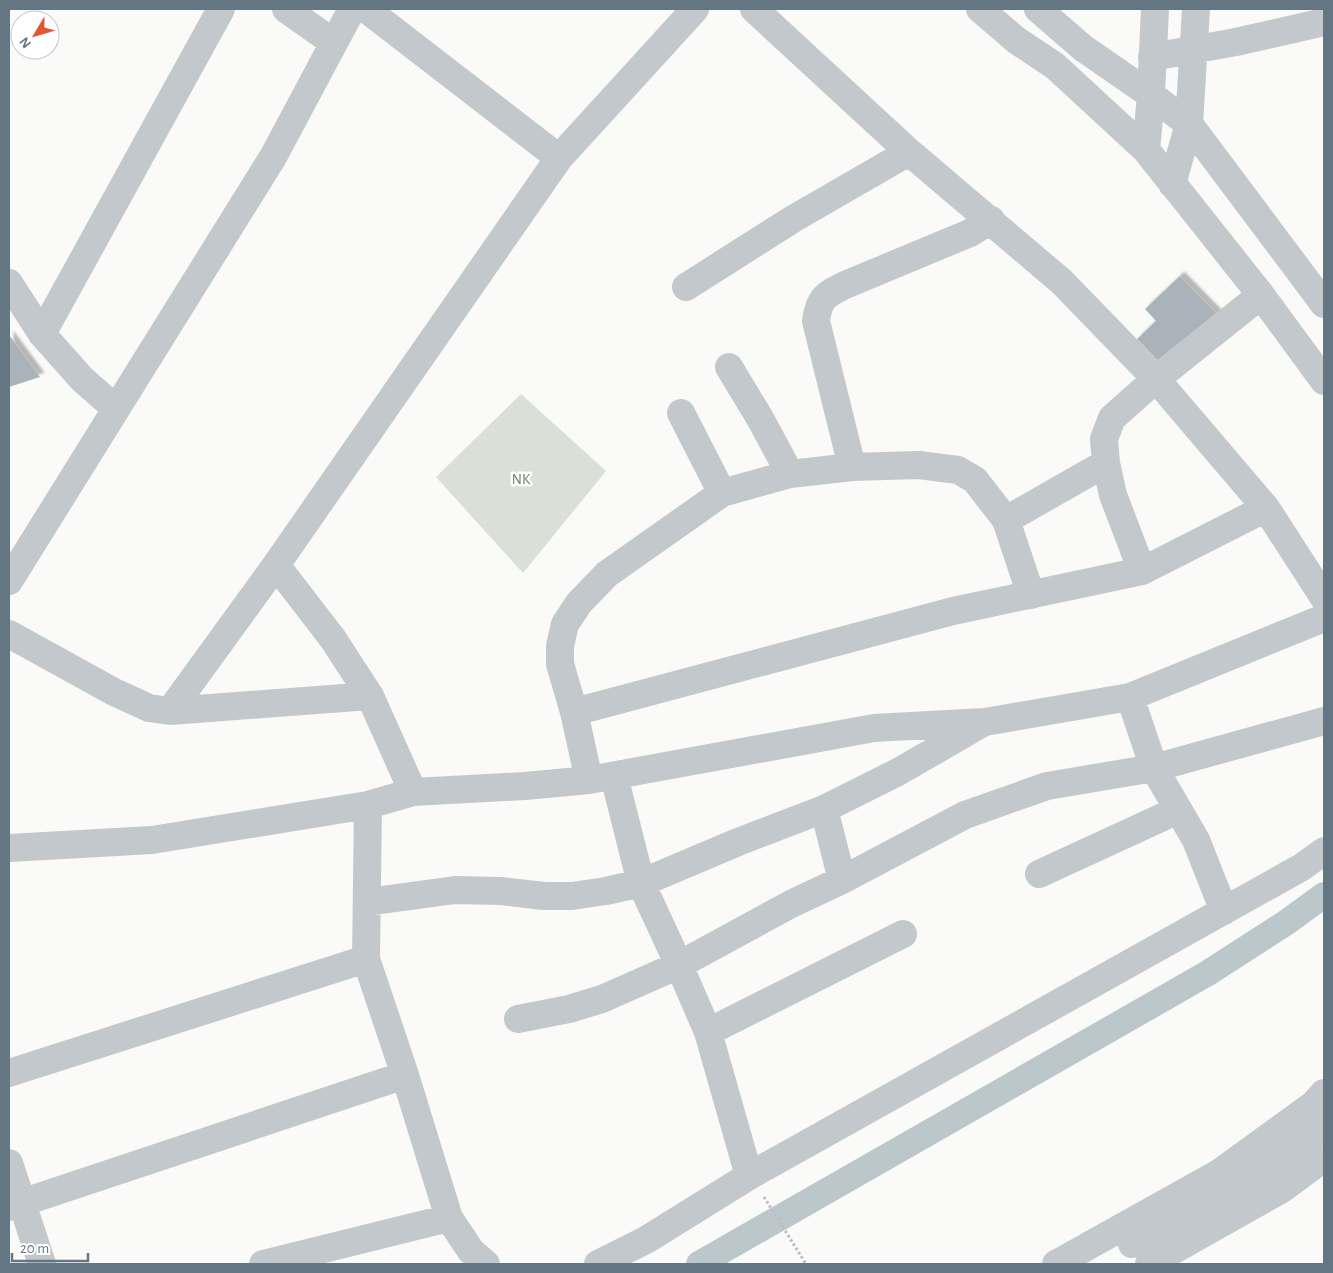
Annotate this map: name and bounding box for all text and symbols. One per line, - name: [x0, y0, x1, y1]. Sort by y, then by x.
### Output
- north arrow: [10, 10, 60, 60]
- text: N: [17, 34, 34, 51]
- park label: NK: [512, 472, 531, 487]
- scale bar: [12, 1230, 89, 1262]
- text: 20 m: [20, 1241, 49, 1256]

